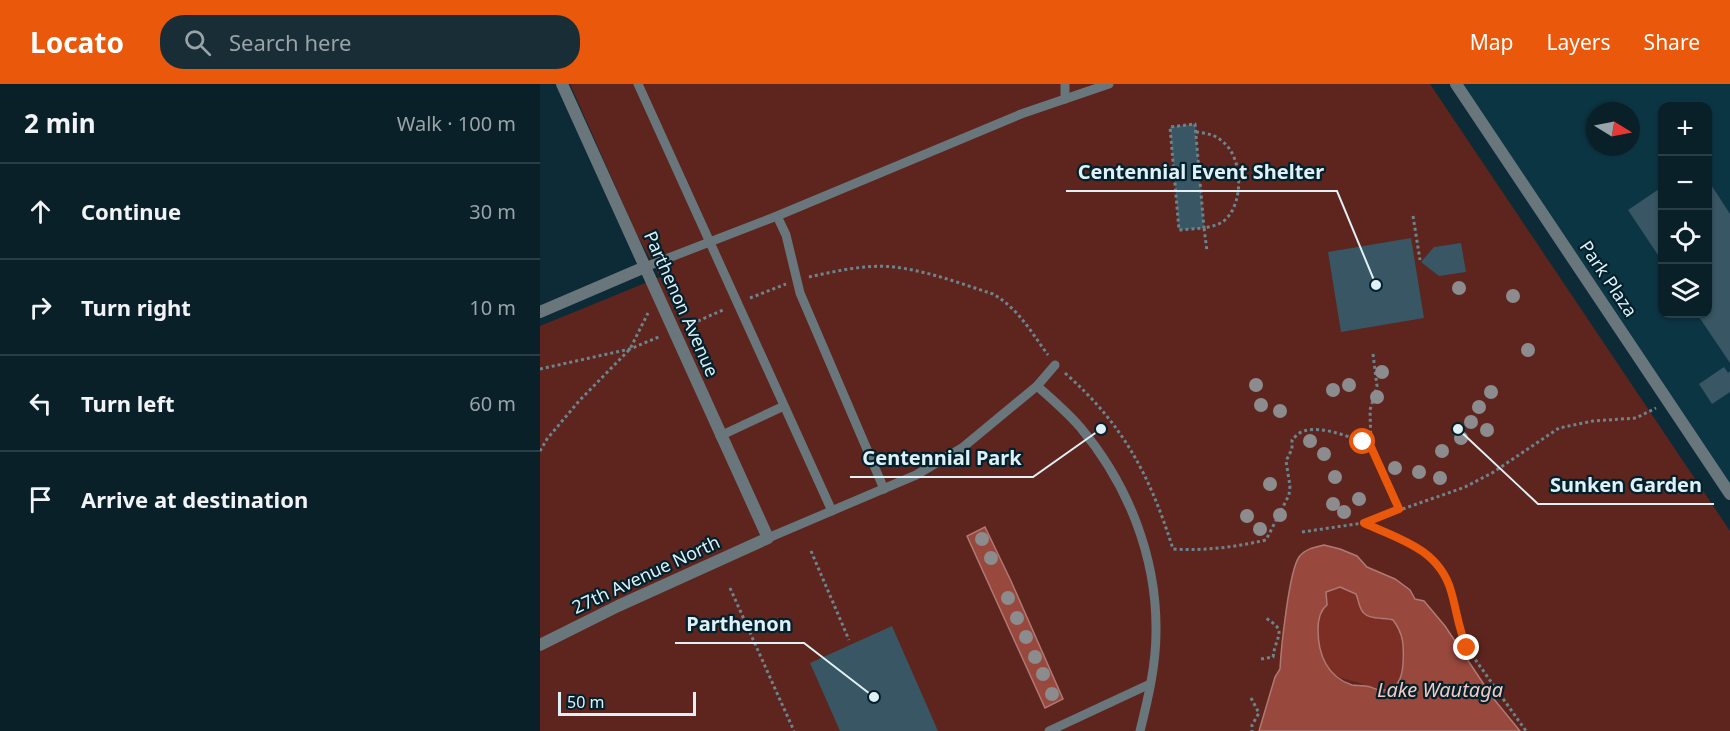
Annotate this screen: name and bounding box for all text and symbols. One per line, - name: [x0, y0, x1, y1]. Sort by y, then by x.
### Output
- search box: [160, 15, 580, 69]
- text: Locato: [30, 23, 124, 61]
- icon: search: [181, 26, 214, 59]
- text: Search here: [229, 27, 351, 57]
- text: Map: [1470, 28, 1514, 56]
- text: Layers: [1547, 28, 1611, 56]
- text: Share: [1644, 28, 1700, 56]
- north arrow: [1586, 102, 1640, 156]
- map controls: [1658, 102, 1712, 318]
- button: +: [1658, 102, 1712, 156]
- text: 2 min: [24, 105, 96, 141]
- text: Walk · 100 m: [397, 110, 516, 137]
- callout: Centennial Event Shelter: [1066, 153, 1337, 191]
- button: −: [1658, 156, 1712, 210]
- text: Centennial Event Shelter: [1078, 158, 1324, 185]
- icon: ahead: [24, 195, 57, 228]
- text: Continue: [81, 196, 181, 226]
- text: 30 m: [469, 198, 516, 225]
- button: locate: [1658, 210, 1712, 264]
- street label: Parthenon Avenue: [639, 227, 725, 380]
- street label: Park Plaza: [1575, 236, 1643, 321]
- button: layers: [1658, 264, 1712, 318]
- icon: right: [24, 291, 57, 324]
- text: Turn right: [81, 292, 191, 322]
- text: 10 m: [469, 294, 516, 321]
- icon: left: [24, 387, 57, 420]
- text: Turn left: [81, 388, 175, 418]
- text: 60 m: [469, 390, 516, 417]
- route start: [1349, 428, 1375, 454]
- callout: Centennial Park: [850, 439, 1033, 477]
- text: Centennial Park: [862, 444, 1022, 471]
- callout: Sunken Garden: [1538, 466, 1714, 504]
- text: Sunken Garden: [1550, 471, 1702, 498]
- icon: arrive: [24, 483, 57, 516]
- text: Arrive at destination: [81, 484, 308, 514]
- street label: 27th Avenue North: [568, 529, 723, 619]
- callout: Parthenon: [675, 605, 804, 643]
- text: Parthenon: [686, 610, 792, 637]
- route end: [1453, 634, 1479, 660]
- water label: Lake Wautaga: [1377, 676, 1503, 703]
- scale bar: [558, 689, 696, 716]
- text: 50 m: [567, 691, 604, 713]

